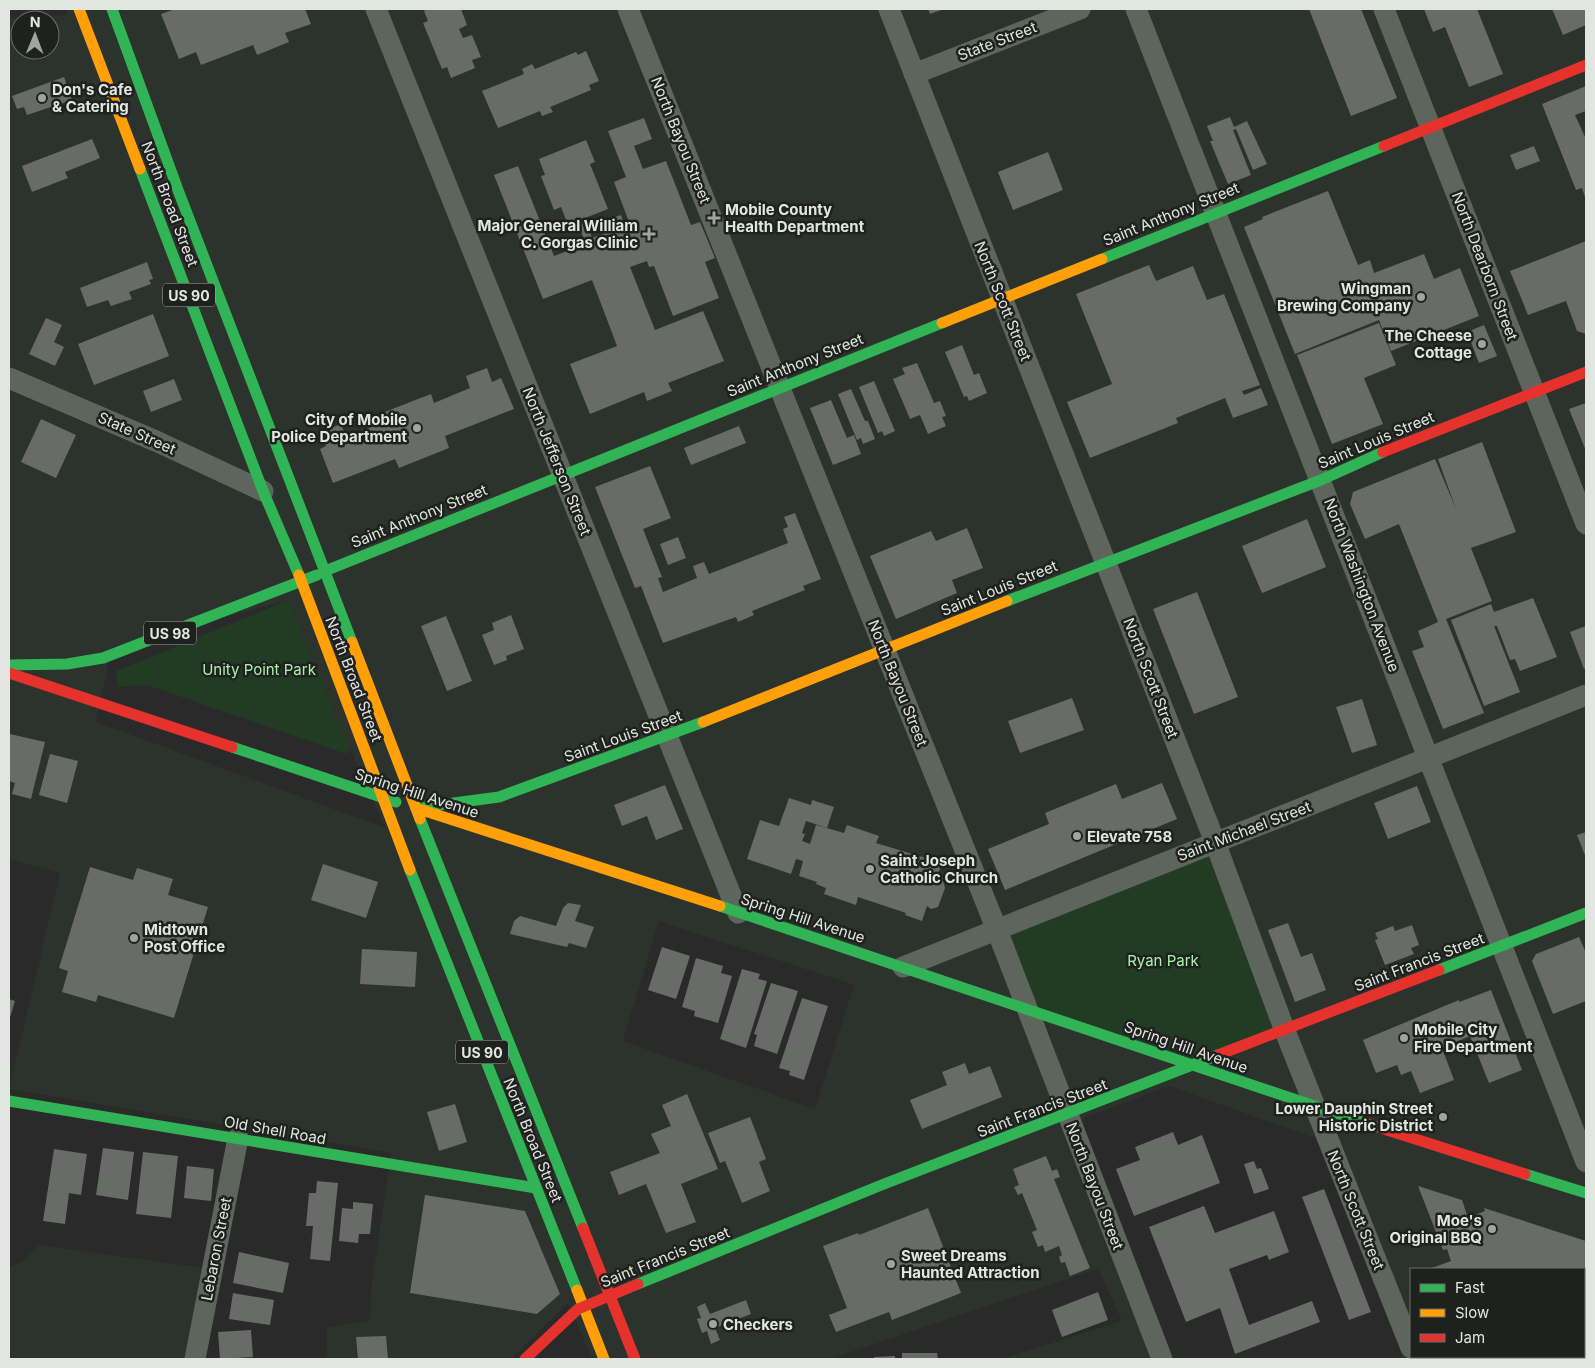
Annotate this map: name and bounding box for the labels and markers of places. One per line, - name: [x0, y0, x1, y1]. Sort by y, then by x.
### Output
- place label: Don's Cafe & Catering: [52, 80, 132, 116]
- marker: Don's Cafe & Catering: [36, 92, 48, 104]
- place label: Mobile County Health Department: [725, 200, 865, 236]
- marker: Mobile County Health Department: [707, 211, 721, 225]
- place label: Major General William C. Gorgas Clinic: [477, 216, 638, 252]
- marker: Major General William C. Gorgas Clinic: [642, 227, 656, 241]
- place label: Wingman Brewing Company: [1277, 279, 1411, 315]
- marker: Wingman Brewing Company: [1415, 291, 1427, 303]
- place label: The Cheese Cottage: [1385, 326, 1472, 362]
- marker: The Cheese Cottage: [1476, 338, 1488, 350]
- place label: City of Mobile Police Department: [271, 410, 408, 446]
- marker: City of Mobile Police Department: [411, 422, 423, 434]
- place label: Elevate 758: [1087, 827, 1172, 846]
- marker: Elevate 758: [1071, 830, 1083, 842]
- place label: Saint Joseph Catholic Church: [880, 851, 998, 887]
- marker: Saint Joseph Catholic Church: [864, 863, 876, 875]
- place label: Midtown Post Office: [144, 920, 225, 956]
- marker: Midtown Post Office: [128, 932, 140, 944]
- place label: Mobile City Fire Department: [1414, 1020, 1533, 1056]
- marker: Mobile City Fire Department: [1398, 1032, 1410, 1044]
- place label: Lower Dauphin Street Historic District: [1275, 1099, 1434, 1135]
- marker: Lower Dauphin Street Historic District: [1437, 1111, 1449, 1123]
- place label: Moe's Original BBQ: [1389, 1211, 1482, 1247]
- marker: Moe's Original BBQ: [1486, 1223, 1498, 1235]
- place label: Sweet Dreams Haunted Attraction: [901, 1246, 1040, 1282]
- marker: Sweet Dreams Haunted Attraction: [885, 1258, 897, 1270]
- place label: Checkers: [723, 1315, 793, 1334]
- marker: Checkers: [707, 1318, 719, 1330]

